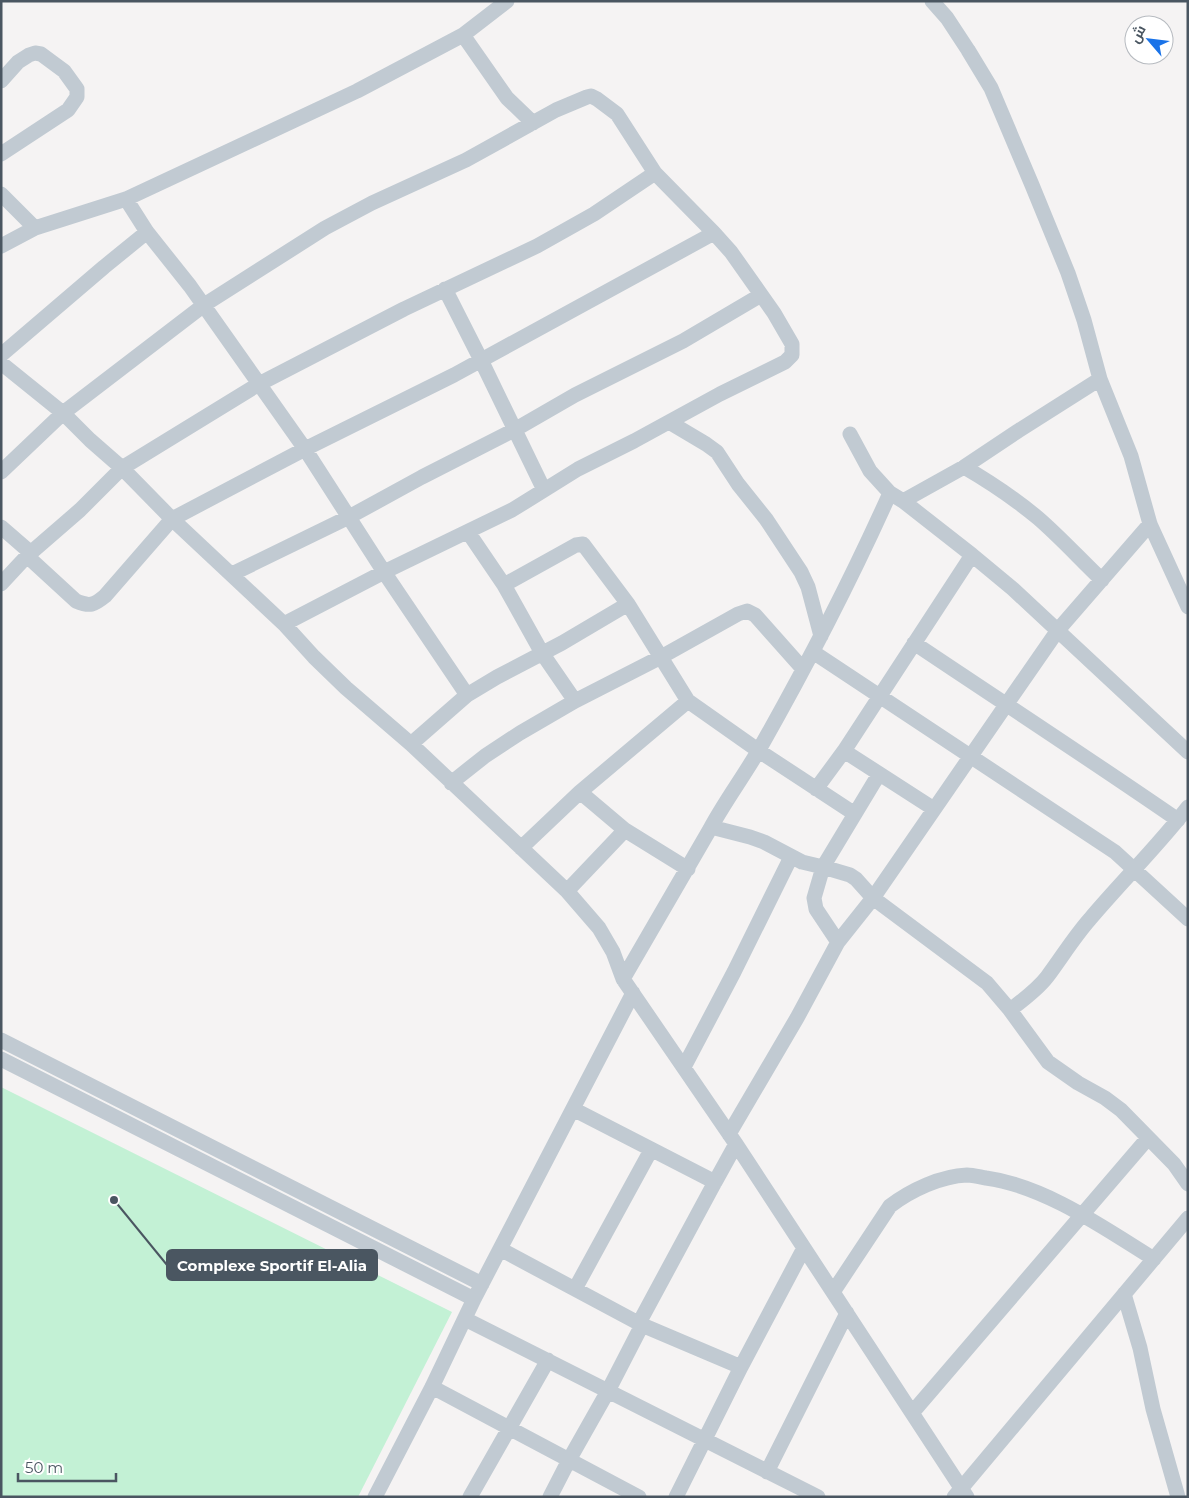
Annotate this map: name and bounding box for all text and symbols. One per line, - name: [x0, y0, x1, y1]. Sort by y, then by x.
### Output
- north arrow: [1124, 15, 1174, 65]
- text: ش: [1125, 22, 1150, 46]
- callout: Complexe Sportif El-Alia: [167, 1250, 377, 1280]
- text: Complexe Sportif El-Alia: [177, 1256, 367, 1275]
- scale bar: [18, 1450, 115, 1482]
- text: 50 m: [25, 1458, 63, 1477]

